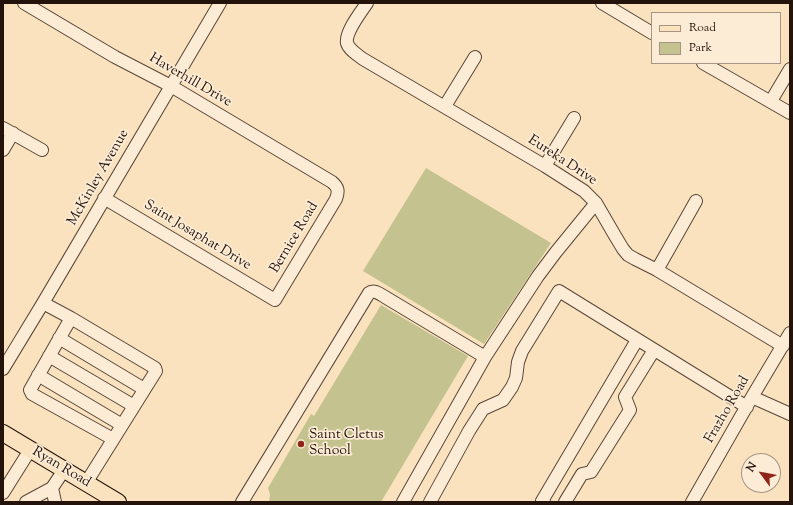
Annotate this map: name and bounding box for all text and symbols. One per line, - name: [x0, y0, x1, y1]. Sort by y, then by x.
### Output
- legend: [651, 12, 781, 64]
- text: Road: [689, 19, 716, 37]
- text: Park: [689, 39, 712, 57]
- street label: Haverhill Drive: [146, 51, 234, 111]
- street label: McKinley Avenue: [65, 127, 133, 229]
- street label: Eureka Drive: [524, 132, 600, 190]
- street label: Saint Josaphat Drive: [140, 197, 254, 275]
- street label: Bernice Road: [267, 199, 323, 277]
- street label: Frazho Road: [702, 373, 754, 447]
- place label: Saint Cletus School: [309, 428, 384, 460]
- marker: Saint Cletus School: [296, 439, 306, 449]
- street label: Ryan Road: [29, 444, 93, 492]
- north arrow: [741, 453, 781, 493]
- text: N: [743, 459, 761, 475]

